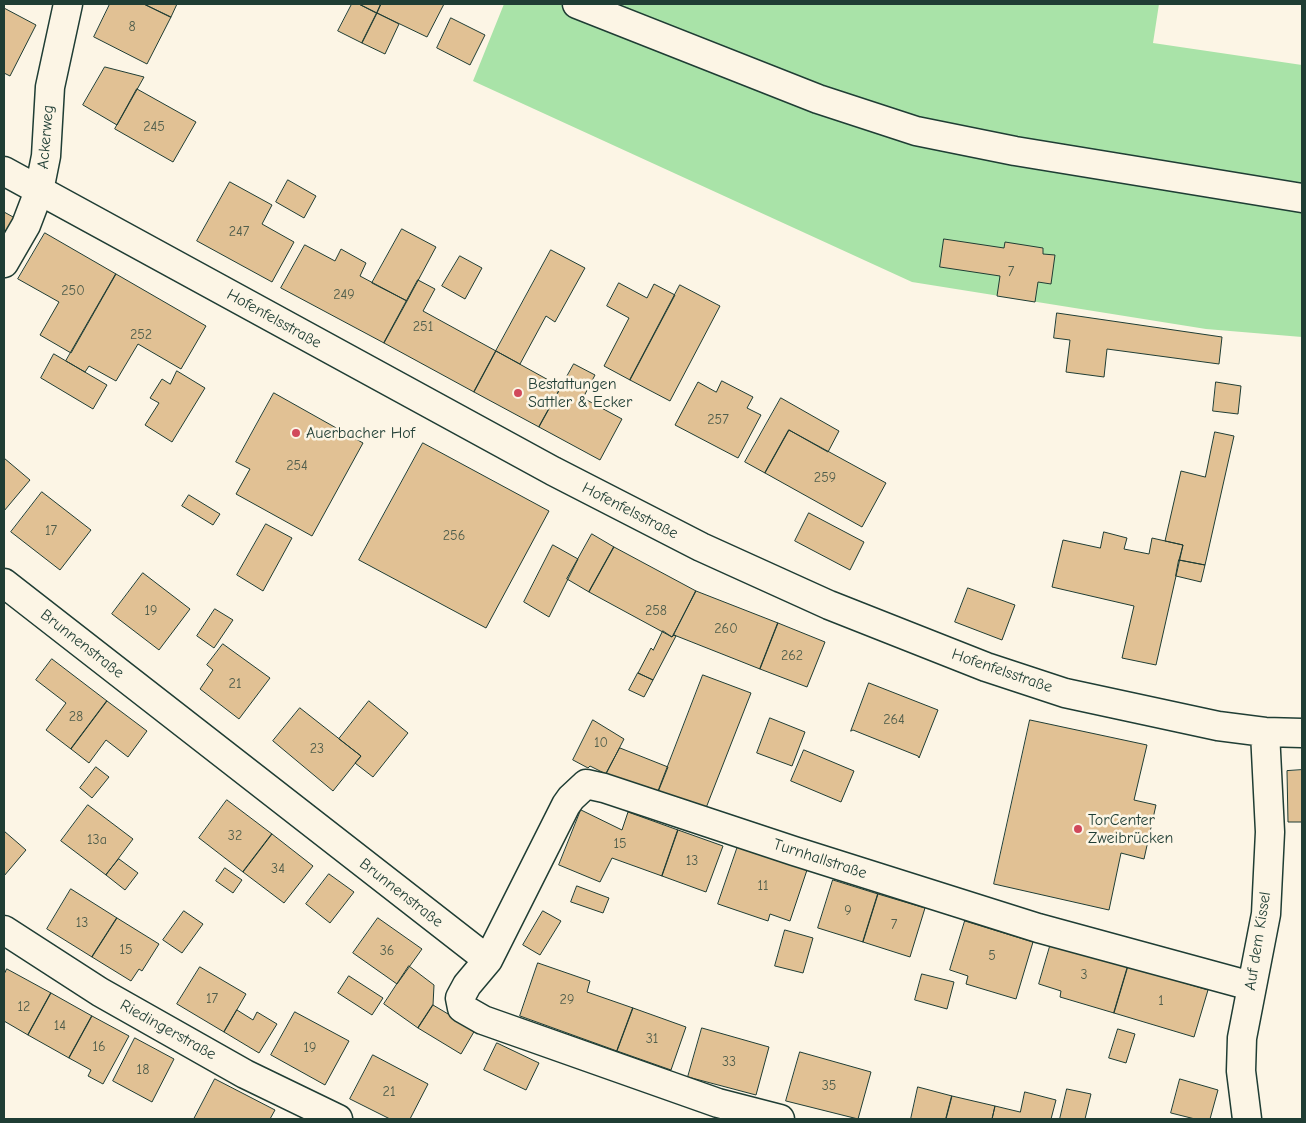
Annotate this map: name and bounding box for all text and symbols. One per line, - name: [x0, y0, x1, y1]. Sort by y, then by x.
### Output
- house number: 8: [128, 19, 136, 35]
- street label: Ackerweg: [34, 104, 58, 170]
- house number: 245: [143, 119, 165, 135]
- house number: 247: [229, 224, 249, 240]
- house number: 7: [1008, 264, 1014, 280]
- house number: 250: [61, 283, 85, 299]
- street label: Hofenfelsstraße: [223, 285, 325, 353]
- house number: 249: [333, 287, 355, 303]
- house number: 251: [413, 319, 433, 335]
- house number: 252: [130, 327, 152, 343]
- place label: Bestattungen Sattler & Ecker: [528, 374, 632, 412]
- marker: Bestattungen Sattler & Ecker: [512, 387, 524, 399]
- house number: 257: [707, 412, 729, 428]
- place label: Auerbacher Hof: [306, 423, 415, 443]
- marker: Auerbacher Hof: [290, 427, 302, 439]
- house number: 254: [286, 458, 308, 474]
- house number: 259: [814, 470, 836, 486]
- street label: Hofenfelsstraße: [579, 479, 681, 543]
- house number: 17: [45, 523, 57, 539]
- house number: 256: [443, 528, 465, 544]
- house number: 19: [145, 603, 157, 619]
- house number: 258: [645, 603, 667, 619]
- street label: Brunnenstraße: [36, 605, 128, 683]
- house number: 260: [714, 621, 738, 637]
- street label: Hofenfelsstraße: [949, 645, 1055, 697]
- house number: 262: [781, 648, 803, 664]
- house number: 21: [229, 676, 241, 692]
- house number: 28: [69, 709, 83, 725]
- house number: 264: [883, 712, 905, 728]
- house number: 10: [594, 735, 608, 751]
- house number: 23: [310, 741, 324, 757]
- place label: TorCenter Zweibrücken: [1088, 810, 1173, 848]
- marker: TorCenter Zweibrücken: [1072, 823, 1084, 835]
- house number: 32: [228, 828, 242, 844]
- house number: 13a: [87, 832, 107, 848]
- street label: Turnhallstraße: [771, 835, 869, 883]
- house number: 15: [613, 836, 627, 852]
- house number: 13: [686, 853, 698, 869]
- street label: Brunnenstraße: [355, 854, 447, 932]
- house number: 34: [271, 861, 285, 877]
- house number: 11: [757, 878, 769, 894]
- street label: Auf dem Kissel: [1241, 890, 1275, 992]
- house number: 9: [844, 903, 852, 919]
- house number: 13: [76, 915, 88, 931]
- house number: 7: [891, 917, 897, 933]
- house number: 15: [119, 942, 133, 958]
- house number: 36: [380, 943, 394, 959]
- house number: 5: [988, 948, 996, 964]
- house number: 3: [1080, 967, 1088, 983]
- house number: 17: [206, 991, 218, 1007]
- house number: 29: [560, 992, 574, 1008]
- house number: 1: [1158, 993, 1164, 1009]
- street label: Riedingerstraße: [117, 996, 219, 1064]
- house number: 12: [18, 999, 30, 1015]
- house number: 14: [54, 1018, 66, 1034]
- house number: 31: [646, 1031, 658, 1047]
- house number: 16: [92, 1039, 106, 1055]
- house number: 19: [304, 1040, 316, 1056]
- house number: 33: [722, 1054, 736, 1070]
- house number: 18: [137, 1062, 149, 1078]
- house number: 35: [822, 1078, 836, 1094]
- house number: 21: [383, 1084, 395, 1100]

